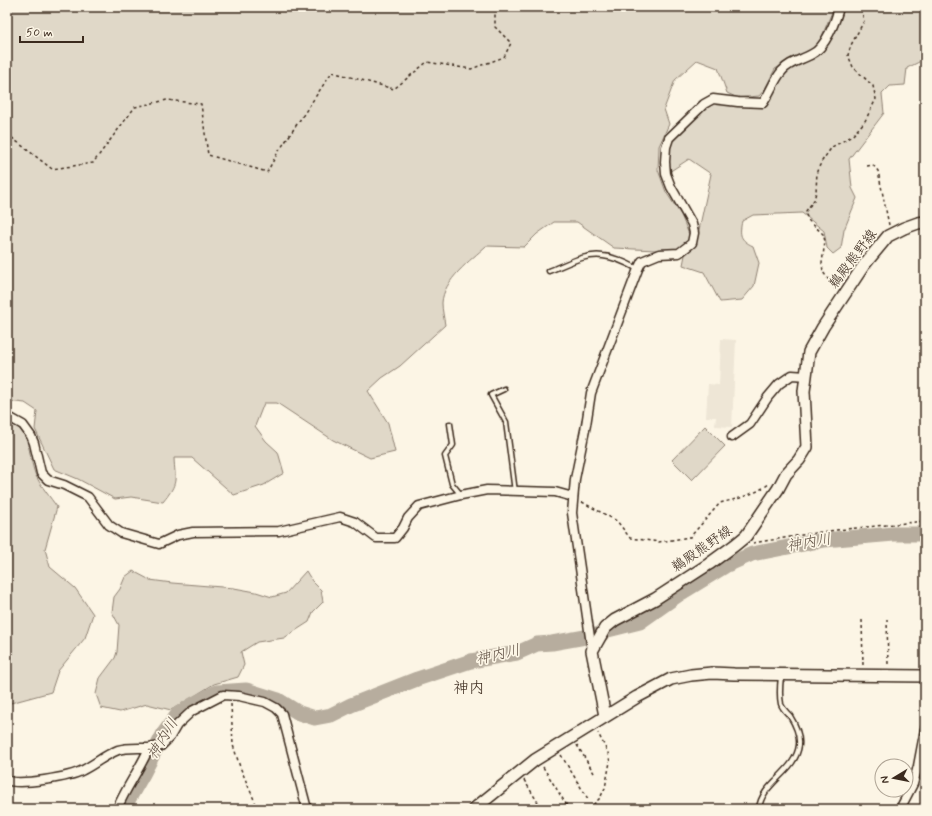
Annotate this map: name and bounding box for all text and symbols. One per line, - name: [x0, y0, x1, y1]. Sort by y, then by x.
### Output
- scale bar: [20, 18, 83, 44]
- text: 50 m: [26, 25, 53, 41]
- street label: 鵜殿熊野線: [825, 226, 881, 292]
- street label: 鵜殿熊野線: [668, 522, 736, 576]
- water label: 神内川: [785, 529, 833, 557]
- water label: 神内川: [474, 640, 522, 670]
- district label: 神内: [453, 678, 485, 699]
- water label: 神内川: [143, 715, 183, 763]
- north arrow: [874, 758, 914, 798]
- text: N: [878, 775, 893, 784]

